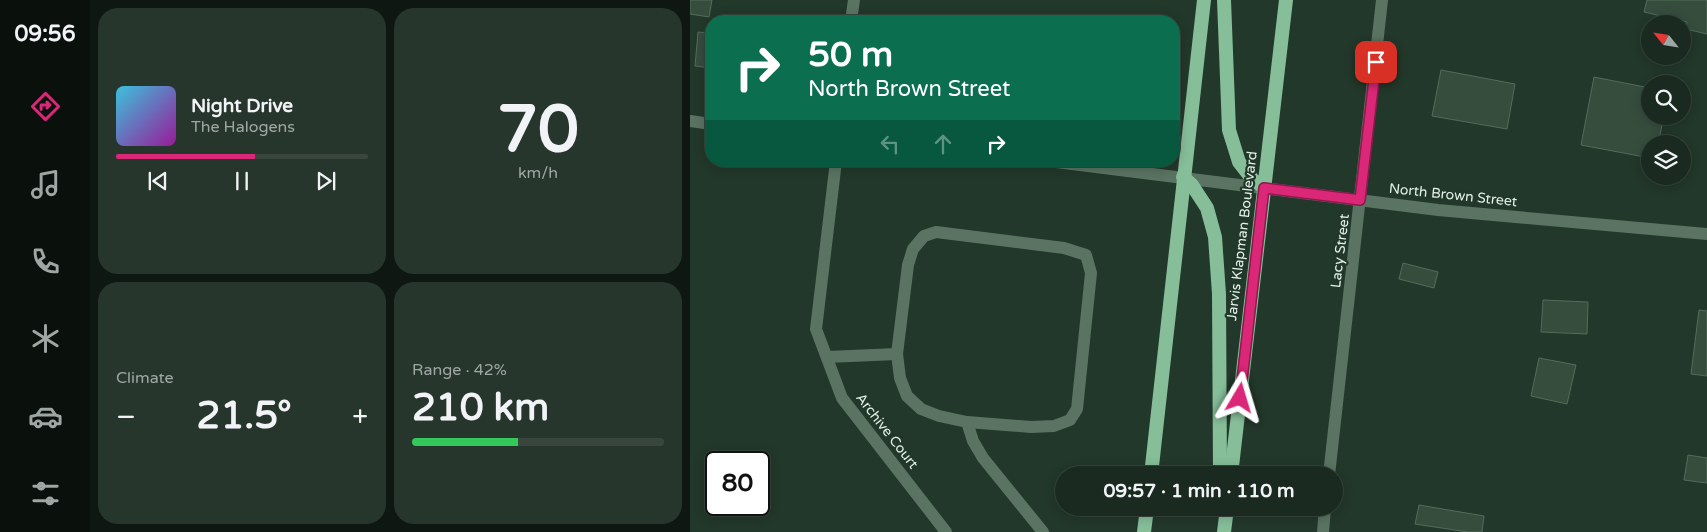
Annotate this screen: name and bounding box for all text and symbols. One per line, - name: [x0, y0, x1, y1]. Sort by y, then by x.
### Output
- north arrow: [1641, 15, 1691, 65]
- map controls: [1641, 15, 1691, 185]
- text: 09:56: [15, 21, 75, 47]
- text: 50 m: [808, 34, 893, 76]
- icon: right: [725, 35, 790, 100]
- pin: [1355, 41, 1397, 83]
- icon: arrive: [1362, 48, 1390, 76]
- button: search: [1641, 75, 1691, 125]
- text: North Brown Street: [808, 76, 1011, 102]
- icon: directions: [28, 89, 63, 124]
- text: 70: [497, 91, 579, 170]
- text: Night Drive: [191, 95, 293, 117]
- text: The Halogens: [191, 117, 295, 137]
- icon: left: [876, 130, 904, 158]
- icon: ahead: [929, 130, 957, 158]
- icon: right: [982, 130, 1010, 158]
- button: layers: [1641, 135, 1691, 185]
- street label: Jarvis Klapman Boulevard: [1223, 150, 1261, 322]
- text: km/h: [518, 163, 558, 183]
- icon: music: [28, 167, 63, 202]
- icon: previous: [144, 167, 172, 195]
- icon: pause: [228, 167, 256, 195]
- icon: next: [312, 167, 340, 195]
- street label: North Brown Street: [1388, 180, 1519, 210]
- street label: Lacy Street: [1327, 212, 1353, 289]
- icon: phone: [28, 244, 63, 279]
- icon: climate: [28, 321, 63, 356]
- text: Range · 42%: [412, 360, 507, 380]
- text: Climate: [116, 368, 174, 388]
- position arrow: [1213, 371, 1265, 423]
- text: 210 km: [412, 385, 549, 431]
- street label: Archive Court: [852, 390, 922, 473]
- text: 21.5°: [197, 393, 292, 439]
- icon: car: [28, 399, 63, 434]
- text: −: [116, 400, 136, 434]
- text: +: [352, 400, 368, 434]
- speed limit sign: 80: [705, 451, 770, 516]
- icon: filters: [28, 476, 63, 511]
- text: 09:57 · 1 min · 110 m: [1103, 480, 1295, 502]

